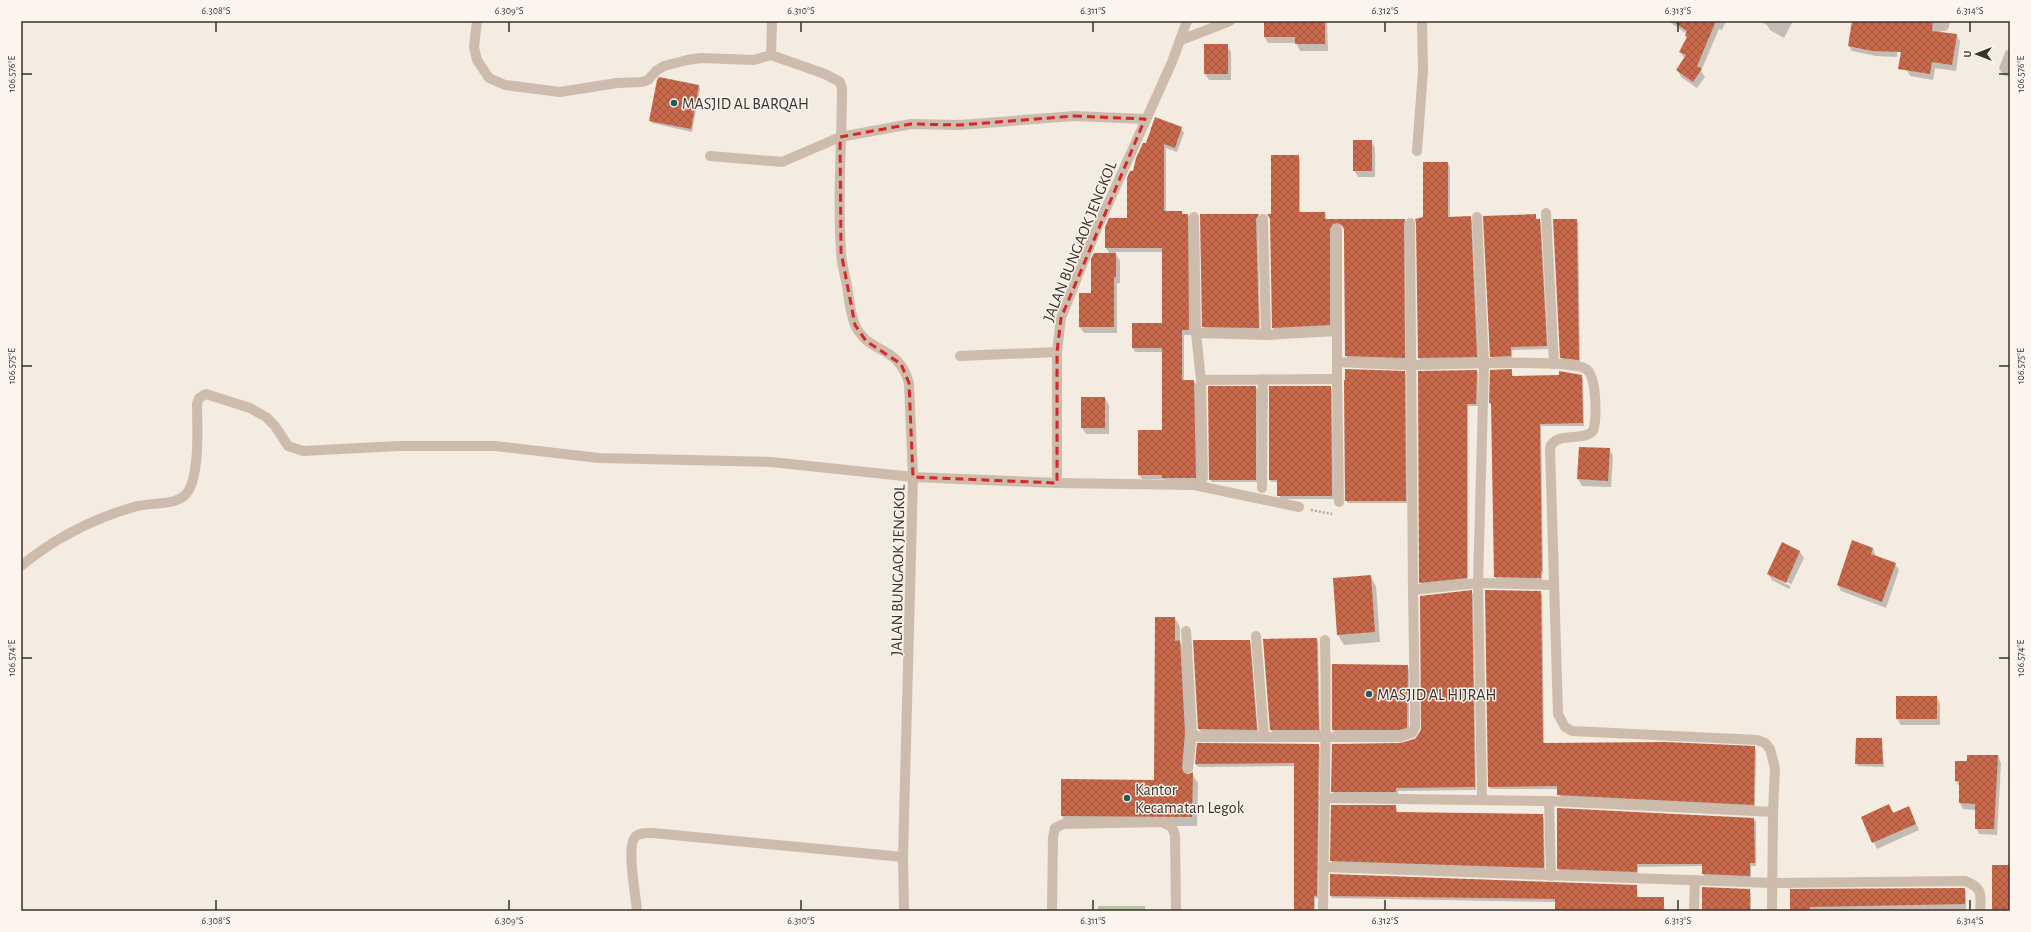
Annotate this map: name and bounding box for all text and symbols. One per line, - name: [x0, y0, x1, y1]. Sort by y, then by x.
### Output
- text: 6.308°S: [202, 6, 231, 16]
- text: 6.309°S: [495, 6, 524, 16]
- text: 6.310°S: [787, 6, 815, 16]
- text: 6.311°S: [1080, 6, 1106, 16]
- text: 6.312°S: [1372, 6, 1399, 16]
- text: 6.313°S: [1665, 6, 1691, 16]
- text: 6.314°S: [1956, 6, 1984, 16]
- north arrow: [1957, 34, 1997, 74]
- text: U: [1962, 50, 1973, 58]
- text: 106.576°E: [7, 56, 17, 92]
- text: 106.576°E: [2016, 56, 2026, 92]
- place label: MASJID AL BARQAH: [682, 96, 809, 113]
- marker: MASJID AL BARQAH: [669, 98, 679, 108]
- street label: JALAN BUNGAOK JENGKOL: [1040, 159, 1120, 324]
- text: 106.575°E: [7, 348, 17, 384]
- text: 106.575°E: [2016, 348, 2026, 384]
- street label: JALAN BUNGAOK JENGKOL: [889, 484, 907, 656]
- text: 106.574°E: [7, 640, 17, 676]
- text: 106.574°E: [2016, 640, 2026, 676]
- place label: MASJID AL HIJRAH: [1377, 687, 1496, 703]
- marker: MASJID AL HIJRAH: [1364, 689, 1374, 699]
- place label: Kantor Kecamatan Legok: [1135, 782, 1245, 816]
- marker: Kantor Kecamatan Legok: [1122, 793, 1132, 803]
- text: 6.308°S: [202, 916, 231, 926]
- text: 6.309°S: [495, 916, 524, 926]
- text: 6.310°S: [787, 916, 815, 926]
- text: 6.311°S: [1080, 916, 1106, 926]
- text: 6.312°S: [1372, 916, 1399, 926]
- text: 6.313°S: [1665, 916, 1691, 926]
- text: 6.314°S: [1956, 916, 1984, 926]

